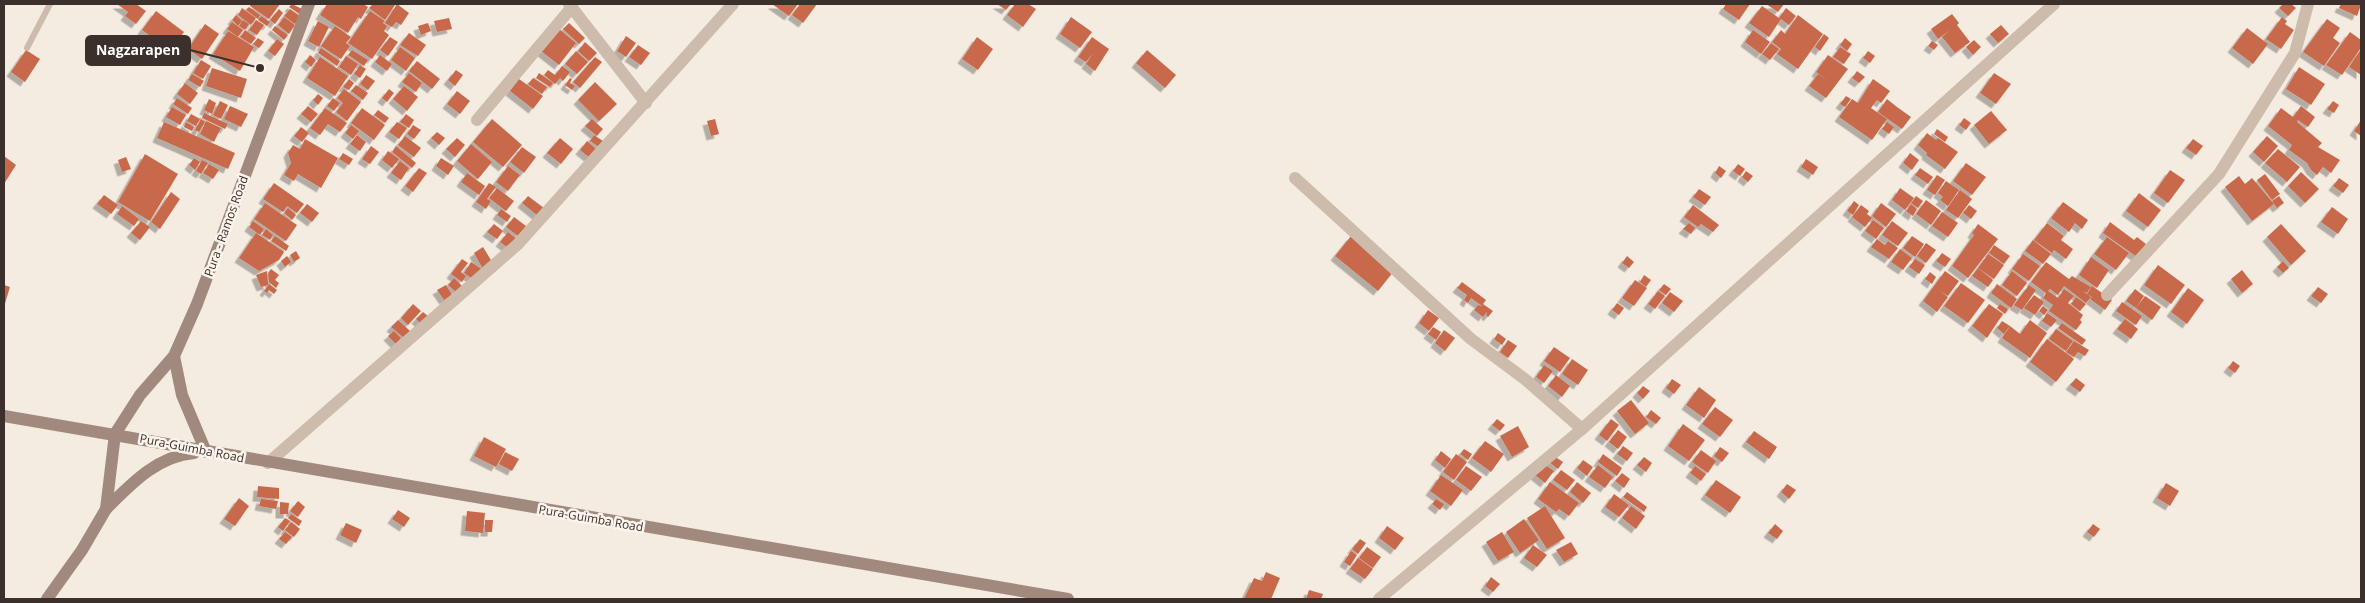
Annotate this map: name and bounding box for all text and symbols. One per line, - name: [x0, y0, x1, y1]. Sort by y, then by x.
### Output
- callout: Nagzarapen: [86, 36, 190, 65]
- text: Nagzarapen: [96, 40, 180, 59]
- street label: Pura - Ramos Road: [200, 173, 252, 279]
- street label: Pura-Guimba Road: [138, 430, 246, 466]
- street label: Pura-Guimba Road: [537, 500, 645, 536]

